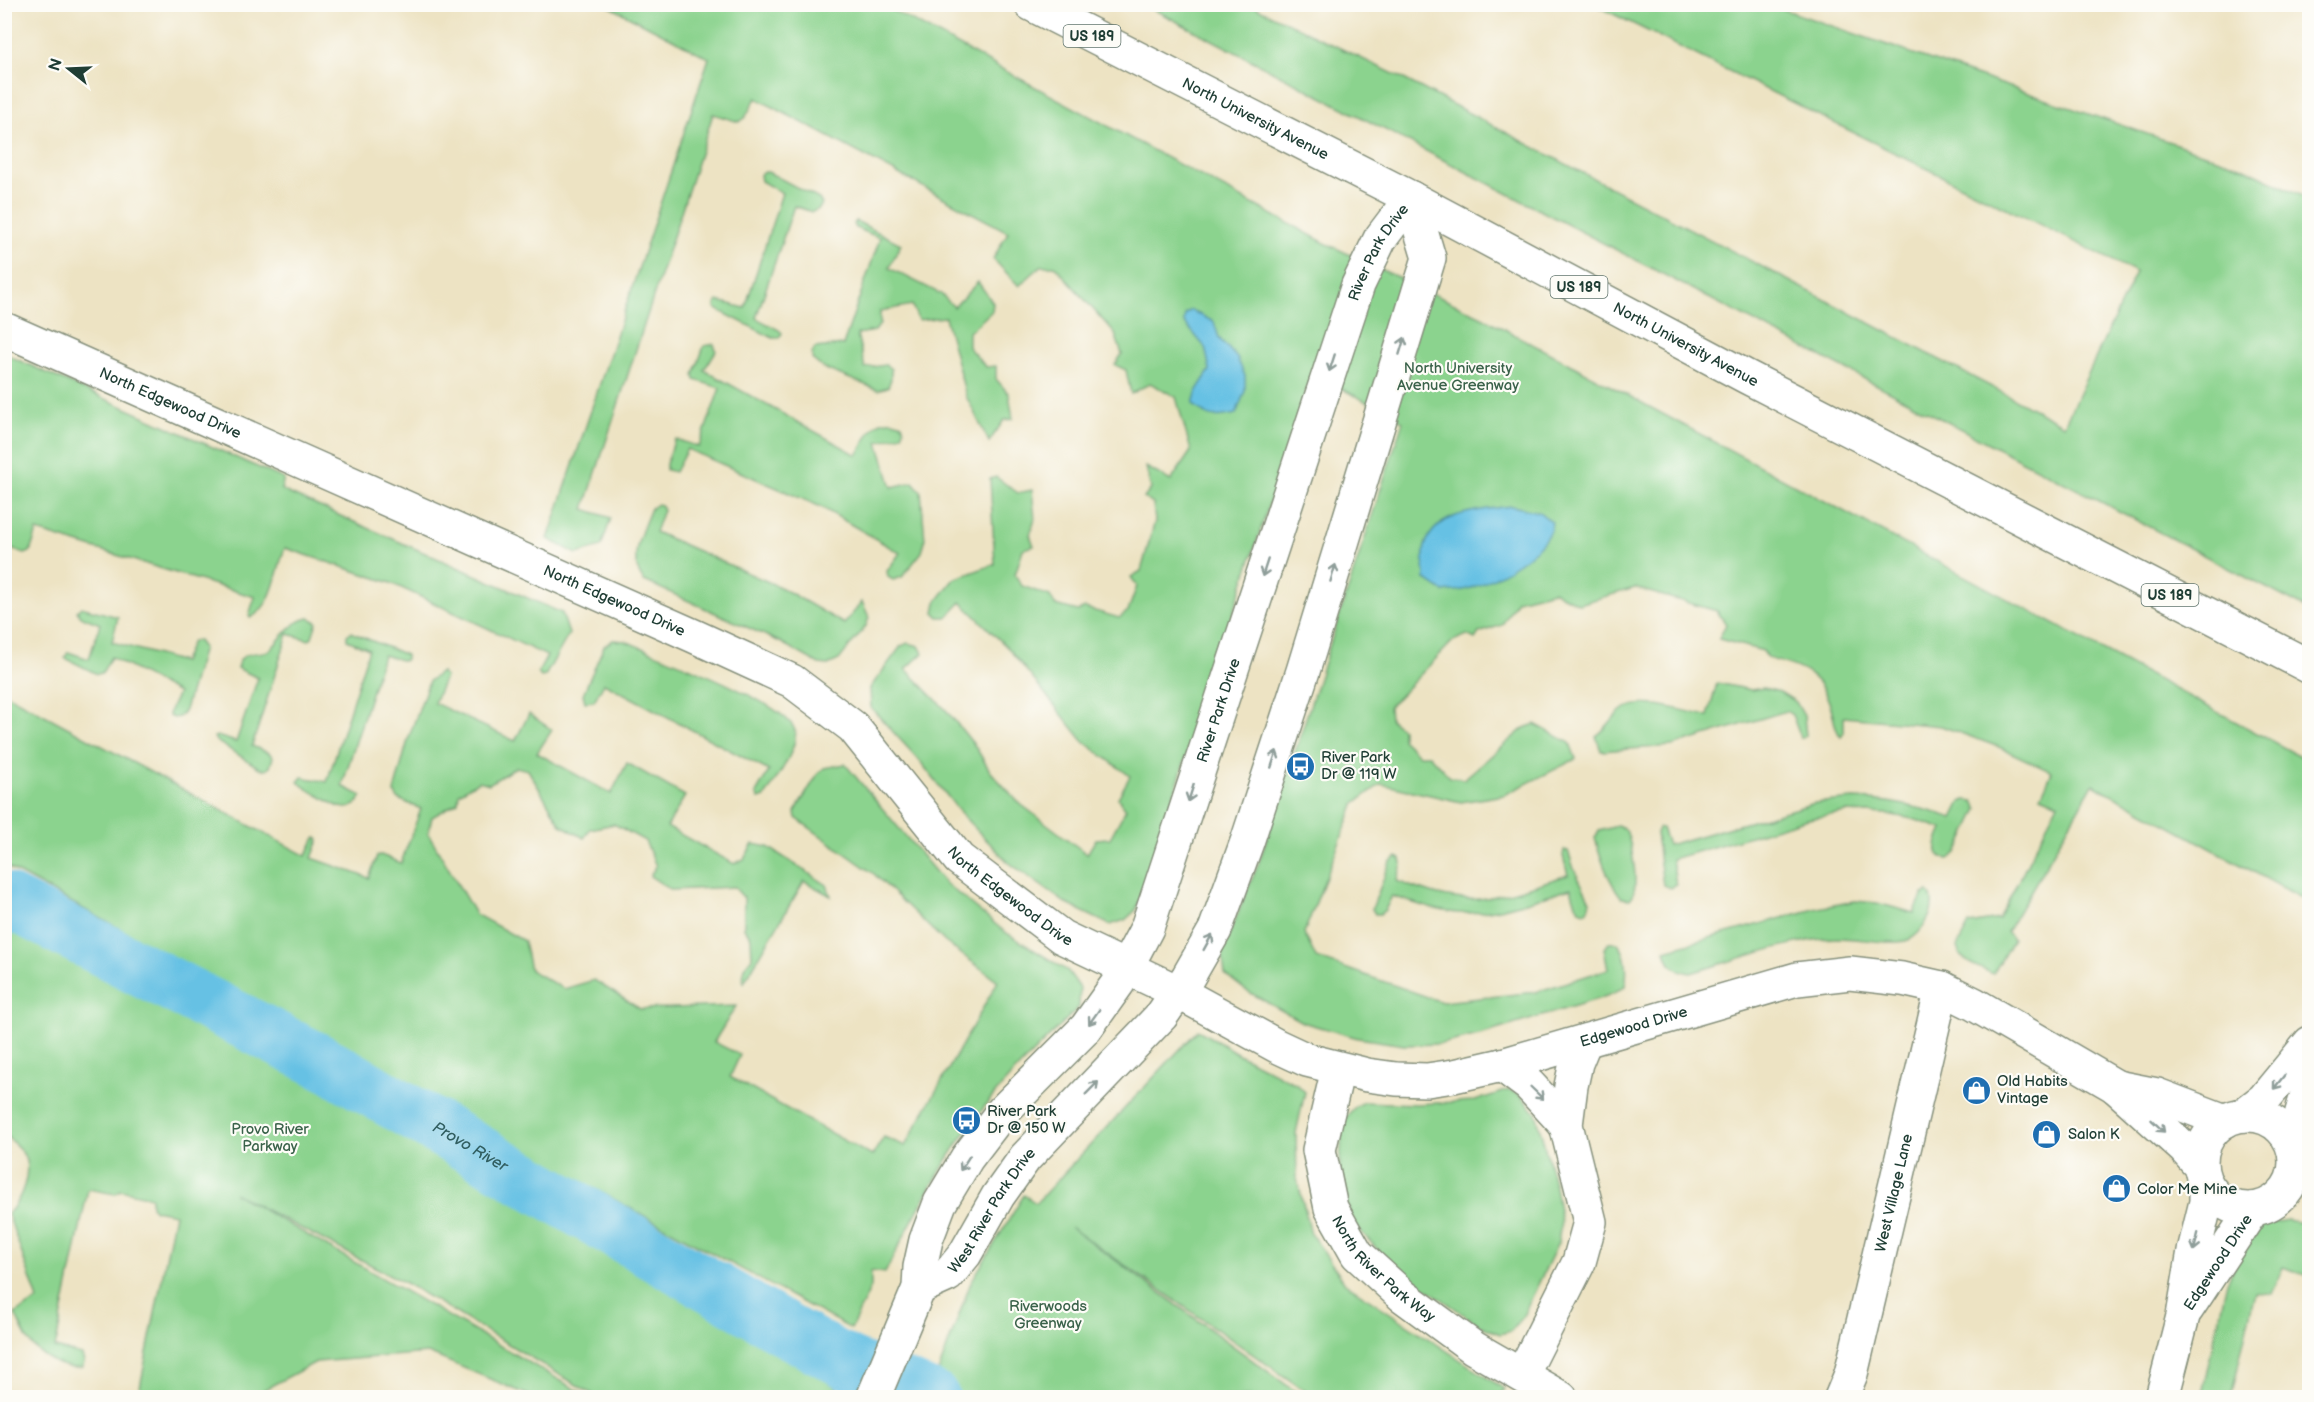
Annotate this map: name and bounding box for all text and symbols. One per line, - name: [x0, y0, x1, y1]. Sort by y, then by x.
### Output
- road number: US 189: [1064, 25, 1120, 47]
- north arrow: [39, 39, 99, 99]
- text: N: [45, 56, 67, 73]
- street label: North University Avenue: [1179, 73, 1332, 164]
- street label: River Park Drive: [1344, 200, 1413, 303]
- road number: US 189: [1550, 276, 1608, 298]
- street label: North University Avenue: [1610, 298, 1762, 391]
- one-way arrow: [1397, 337, 1408, 356]
- one-way arrow: [1326, 353, 1337, 372]
- park label: North University Avenue Greenway: [1397, 359, 1519, 395]
- street label: North Edgewood Drive: [96, 363, 244, 443]
- one-way arrow: [1259, 558, 1270, 577]
- street label: North Edgewood Drive: [540, 561, 688, 640]
- one-way arrow: [1328, 564, 1339, 583]
- road number: US 189: [2142, 584, 2198, 606]
- street label: River Park Drive: [1192, 656, 1244, 765]
- place label: River Park Dr @ 119 W: [1321, 748, 1397, 784]
- one-way arrow: [1270, 750, 1281, 769]
- bus stop icon: River Park Dr @ 119 W: [1284, 750, 1316, 782]
- one-way arrow: [1185, 783, 1196, 802]
- street label: North Edgewood Drive: [943, 843, 1076, 950]
- one-way arrow: [1202, 934, 1214, 951]
- street label: Edgewood Drive: [1578, 1002, 1690, 1051]
- one-way arrow: [1088, 1009, 1100, 1025]
- place label: Old Habits Vintage: [1997, 1072, 2068, 1108]
- shop icon: Old Habits Vintage: [1960, 1074, 1992, 1106]
- one-way arrow: [2272, 1074, 2286, 1089]
- one-way arrow: [1084, 1080, 1099, 1095]
- one-way arrow: [1529, 1085, 1544, 1100]
- place label: River Park Dr @ 150 W: [987, 1102, 1066, 1138]
- bus stop icon: River Park Dr @ 150 W: [950, 1104, 982, 1136]
- water label: Provo River: [429, 1118, 512, 1177]
- shop icon: Salon K: [2031, 1118, 2063, 1150]
- one-way arrow: [2150, 1118, 2165, 1133]
- park label: Provo River Parkway: [231, 1120, 309, 1156]
- place label: Salon K: [2068, 1125, 2120, 1144]
- street label: West Village Lane: [1871, 1132, 1917, 1254]
- street label: West River Park Drive: [944, 1143, 1040, 1277]
- one-way arrow: [959, 1154, 971, 1171]
- shop icon: Color Me Mine: [2100, 1173, 2132, 1205]
- place label: Color Me Mine: [2137, 1180, 2237, 1199]
- street label: Edgewood Drive: [2179, 1211, 2256, 1314]
- street label: North River Park Way: [1328, 1212, 1439, 1326]
- one-way arrow: [2190, 1232, 2202, 1251]
- park label: Riverwoods Greenway: [1009, 1297, 1088, 1333]

